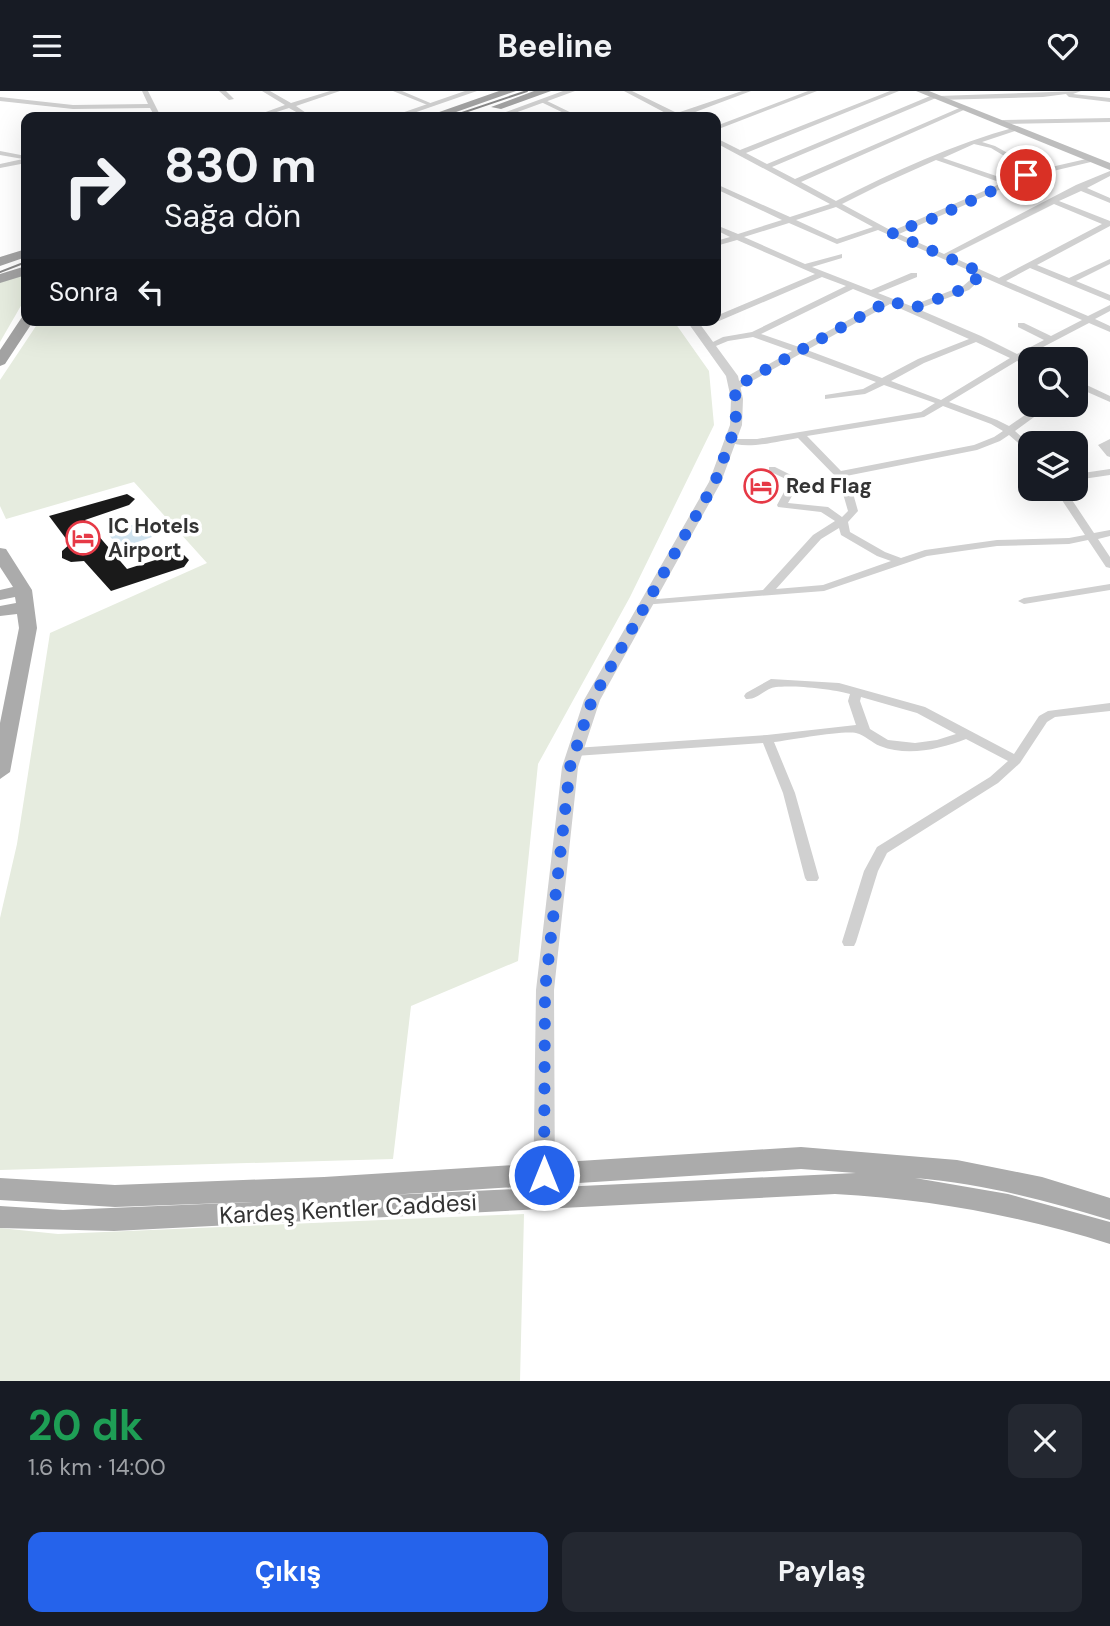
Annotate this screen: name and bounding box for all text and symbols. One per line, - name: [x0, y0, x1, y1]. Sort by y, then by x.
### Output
- text: Beeline: [497, 25, 613, 67]
- icon: menu: [28, 27, 66, 65]
- icon: heart: [1044, 27, 1082, 65]
- text: 830 m: [164, 133, 317, 197]
- icon: right: [49, 140, 140, 231]
- pin: [996, 145, 1056, 205]
- icon: arrive: [1007, 156, 1045, 194]
- text: Sağa dön: [164, 195, 301, 237]
- icon: left: [132, 273, 170, 311]
- text: Sonra: [49, 275, 118, 309]
- map controls: [1018, 347, 1088, 501]
- button: search: [1018, 347, 1088, 417]
- button: layers: [1018, 431, 1088, 501]
- hotel icon: Red Flag: [742, 467, 780, 505]
- place label: Red Flag: [786, 472, 872, 500]
- place label: IC Hotels Airport: [108, 512, 200, 564]
- hotel icon: IC Hotels Airport: [64, 519, 102, 557]
- position arrow: [507, 1138, 581, 1212]
- street label: Kardeş Kentler Caddesi: [218, 1186, 477, 1231]
- text: 20 dk: [28, 1398, 143, 1453]
- button: close: [1008, 1404, 1082, 1478]
- text: 1.6 km · 14:00: [28, 1452, 166, 1482]
- button: Çıkış: [28, 1532, 548, 1612]
- button: Paylaş: [562, 1532, 1082, 1612]

